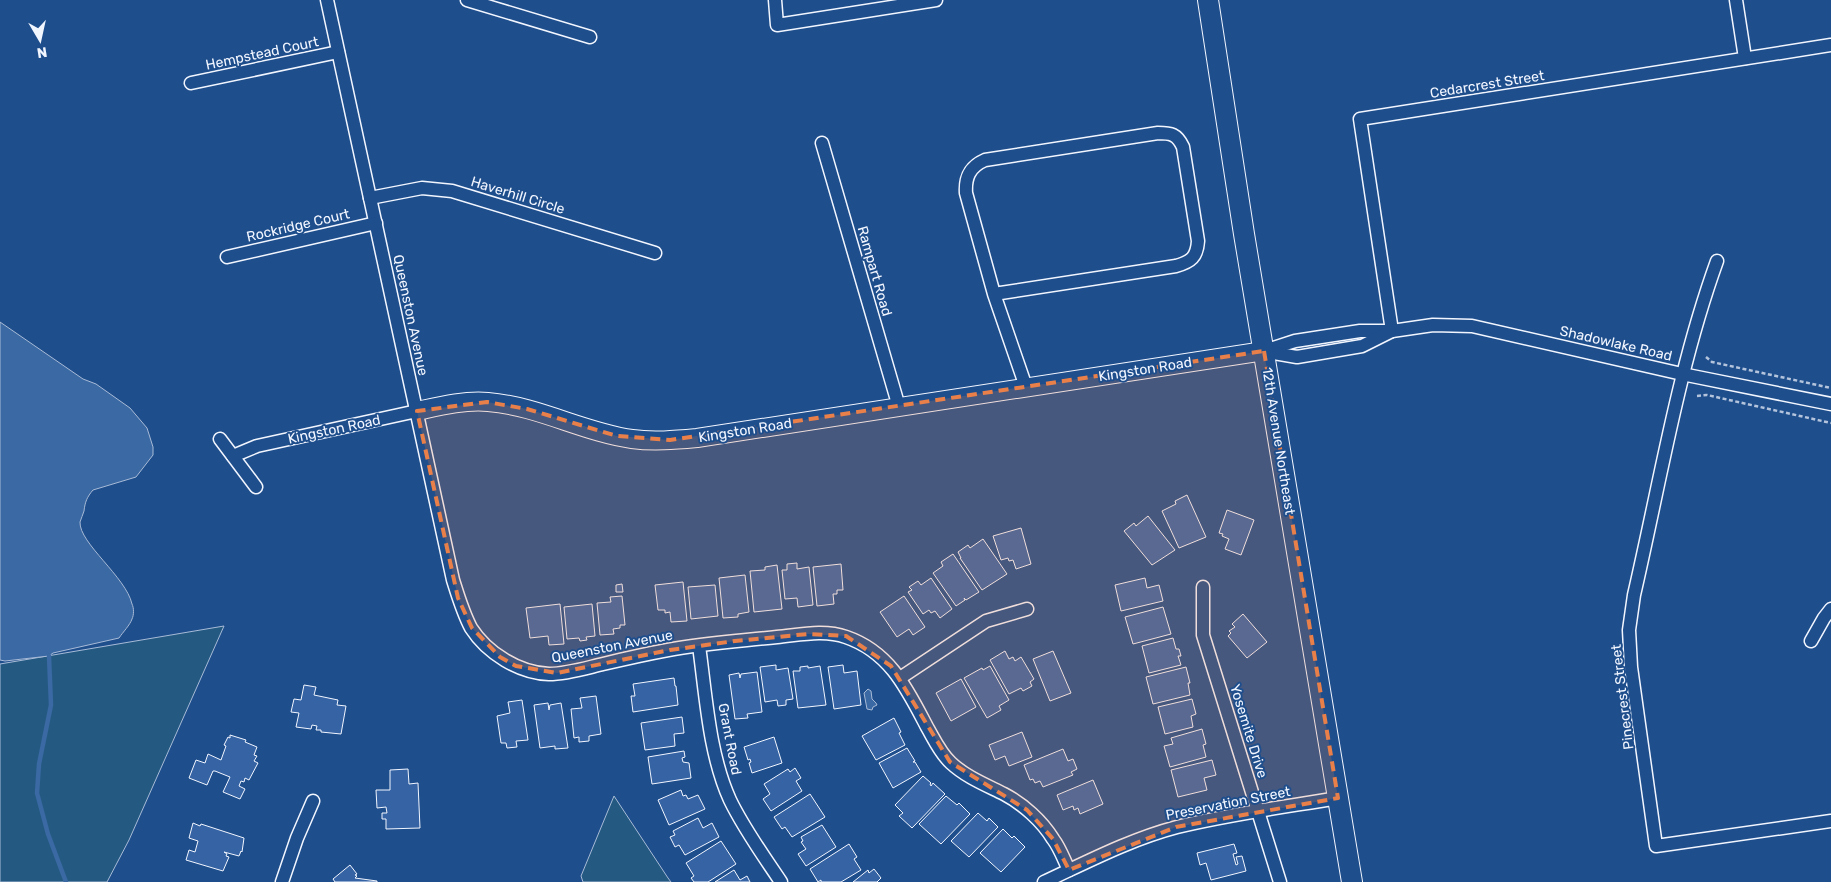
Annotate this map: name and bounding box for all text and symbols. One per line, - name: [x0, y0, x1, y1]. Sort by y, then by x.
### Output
- north arrow: [15, 15, 65, 65]
- street label: Hempstead Court: [204, 33, 321, 74]
- text: N: [36, 43, 48, 62]
- street label: Cedarcrest Street: [1429, 67, 1546, 102]
- street label: Haverhill Circle: [469, 173, 567, 218]
- street label: Rockridge Court: [245, 205, 352, 246]
- street label: Rampart Road: [854, 224, 895, 318]
- street label: Queenston Avenue: [389, 253, 432, 377]
- street label: Shadowlake Road: [1558, 322, 1674, 365]
- street label: Kingston Road: [1097, 354, 1193, 385]
- street label: 12th Avenue Northeast: [1258, 366, 1299, 517]
- street label: Kingston Road: [286, 411, 382, 448]
- street label: Kingston Road: [697, 415, 793, 446]
- street label: Queenston Avenue: [550, 626, 674, 667]
- street label: Pinecrest Street: [1608, 643, 1637, 751]
- street label: Yosemite Drive: [1226, 682, 1271, 780]
- street label: Grant Road: [714, 702, 745, 777]
- street label: Preservation Street: [1164, 783, 1292, 824]

